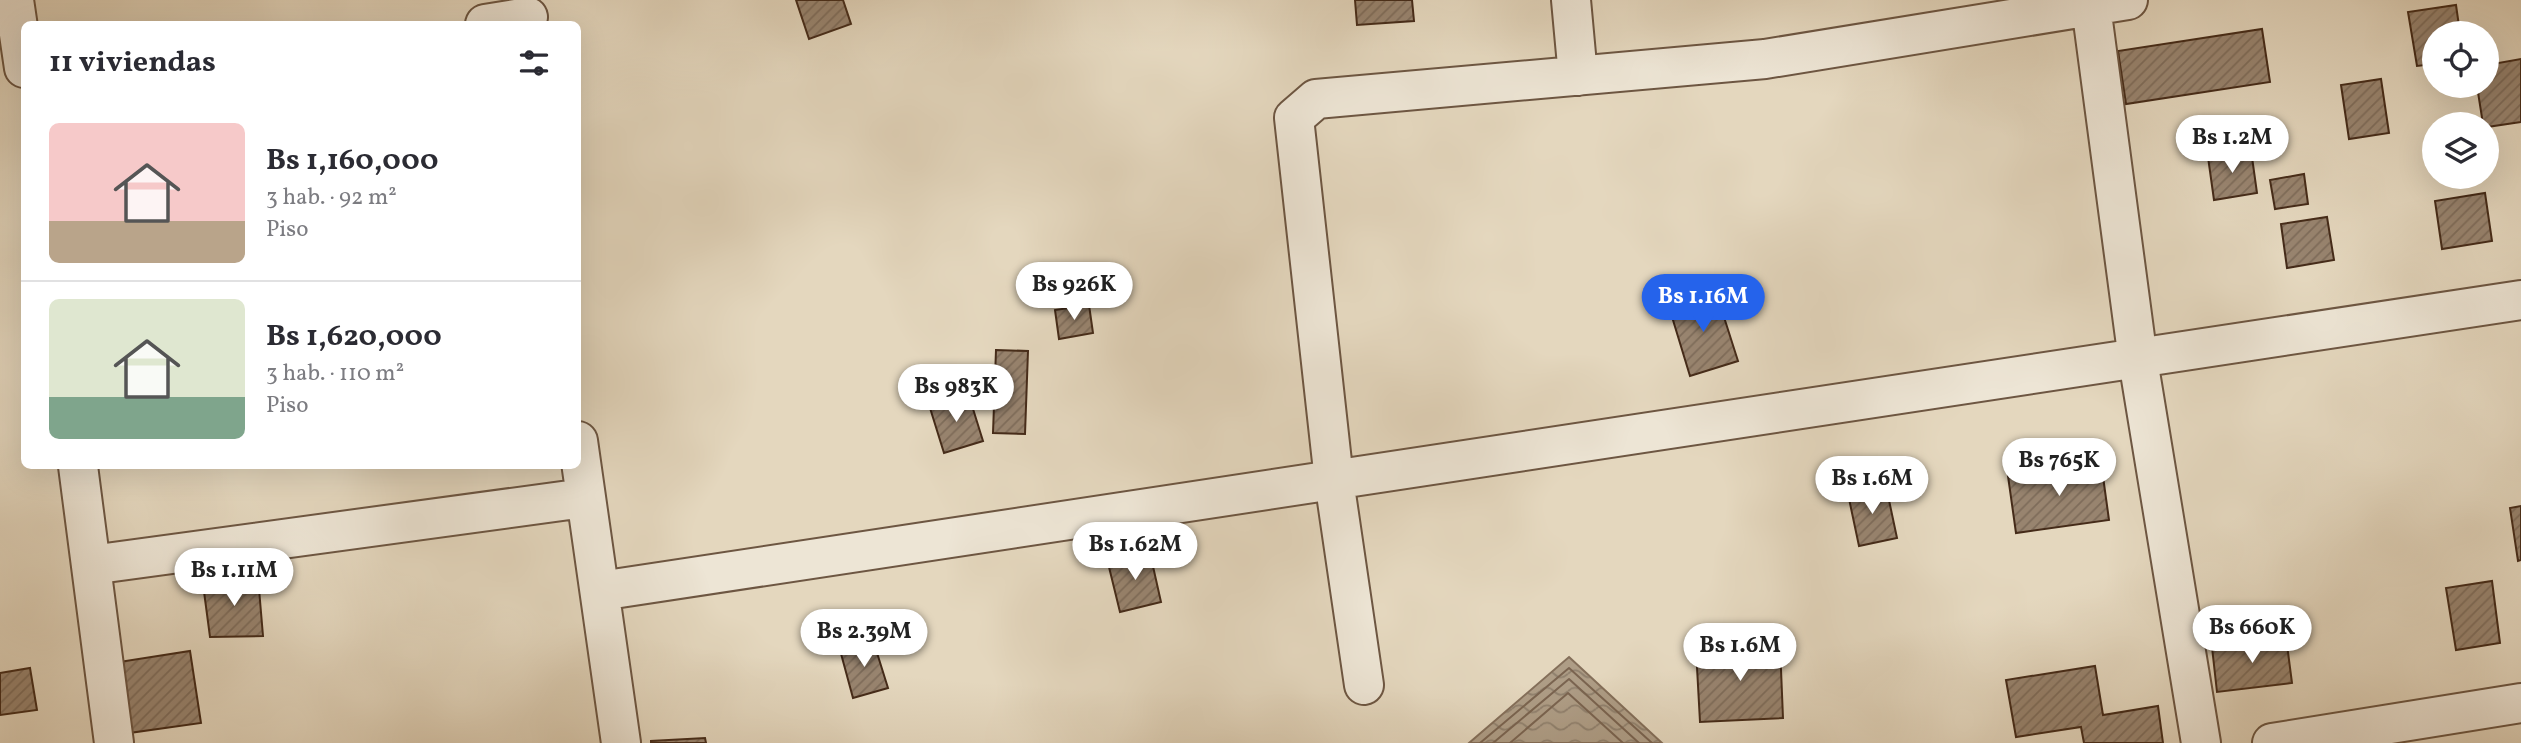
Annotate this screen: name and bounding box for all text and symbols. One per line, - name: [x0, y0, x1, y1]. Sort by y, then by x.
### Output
- map controls: [2422, 21, 2499, 189]
- button: locate: [2422, 21, 2499, 98]
- text: 11 viviendas: [49, 42, 216, 84]
- icon: filters: [515, 44, 553, 82]
- button: layers: [2422, 112, 2499, 189]
- pin: Bs 1.2M: [2167, 116, 2297, 175]
- text: Bs 1.2M: [2192, 122, 2272, 154]
- text: Bs 1,160,000: [266, 140, 438, 182]
- icon: home: [105, 151, 189, 235]
- text: 3 hab. · 92 m²: [266, 182, 397, 214]
- text: Piso: [266, 214, 308, 246]
- pin: Bs 926K: [1009, 262, 1139, 322]
- text: Bs 926K: [1032, 269, 1116, 301]
- pin: Bs 1.16M: [1631, 274, 1775, 334]
- text: Bs 1.16M: [1658, 281, 1748, 313]
- text: Bs 1,620,000: [266, 316, 442, 358]
- icon: home: [105, 327, 189, 411]
- text: 3 hab. · 110 m²: [266, 358, 404, 390]
- pin: Bs 983K: [891, 364, 1021, 424]
- text: Bs 983K: [914, 371, 998, 403]
- text: Piso: [266, 390, 308, 422]
- pin: Bs 765K: [1994, 438, 2124, 498]
- text: Bs 765K: [2018, 445, 2100, 477]
- pin: Bs 1.6M: [1807, 456, 1937, 516]
- text: Bs 1.6M: [1831, 463, 1913, 495]
- pin: Bs 1.62M: [1063, 522, 1207, 582]
- text: Bs 1.62M: [1088, 529, 1182, 561]
- pin: Bs 1.11M: [162, 548, 306, 608]
- text: Bs 1.11M: [190, 555, 278, 587]
- pin: Bs 660K: [2187, 606, 2317, 665]
- pin: Bs 2.39M: [792, 610, 936, 669]
- text: Bs 660K: [2209, 612, 2295, 644]
- text: Bs 2.39M: [817, 616, 911, 648]
- pin: Bs 1.6M: [1675, 624, 1805, 683]
- text: Bs 1.6M: [1699, 630, 1781, 662]

